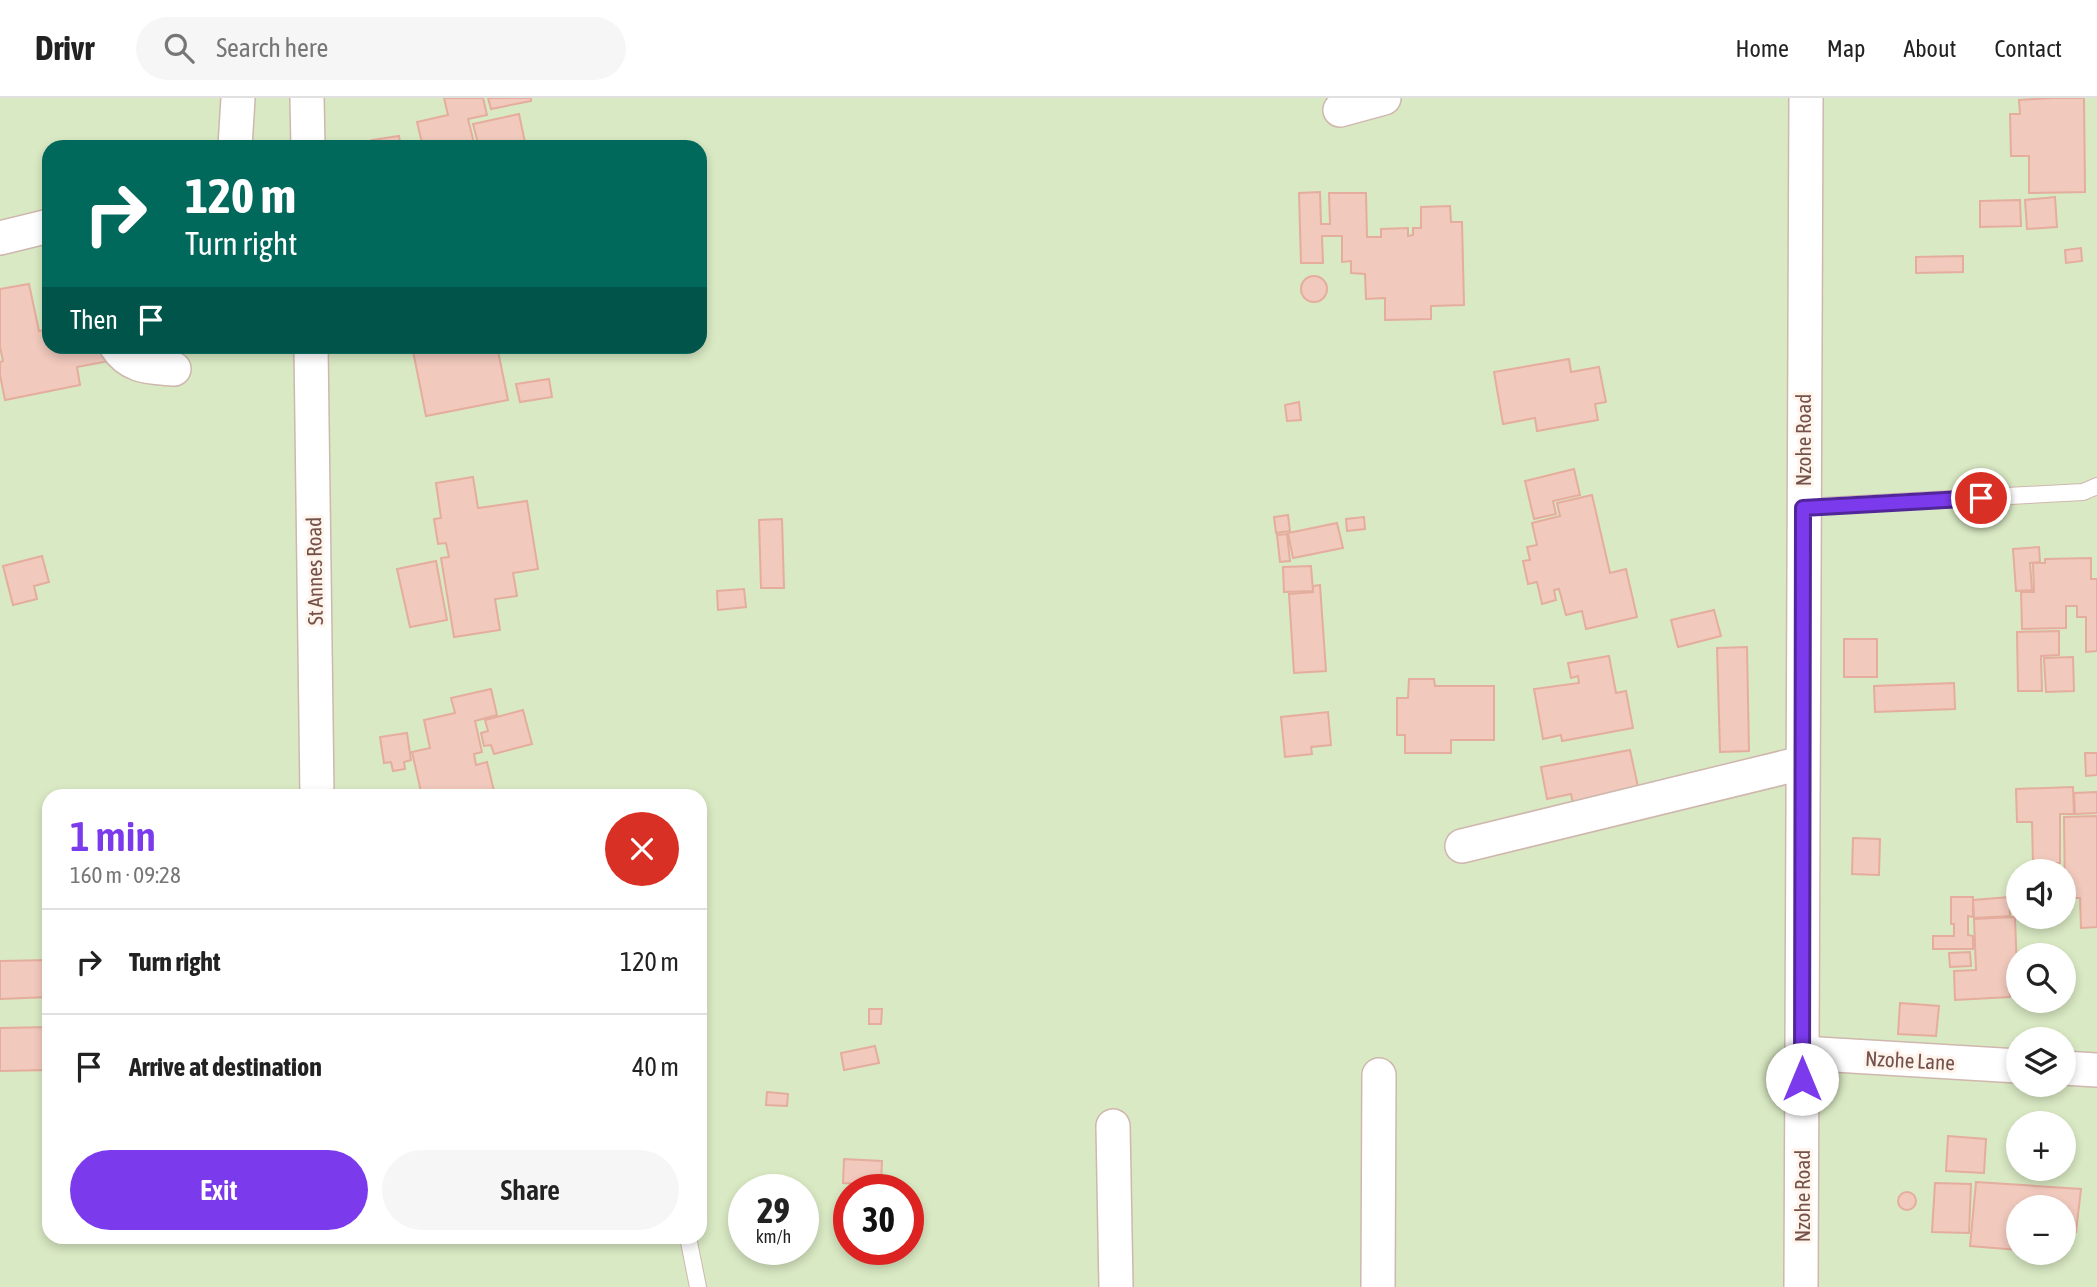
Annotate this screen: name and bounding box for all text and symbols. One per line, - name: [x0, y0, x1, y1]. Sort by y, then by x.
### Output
- search box: [136, 17, 626, 80]
- text: Drivr: [35, 29, 94, 67]
- icon: search: [160, 29, 198, 67]
- text: Search here: [216, 33, 328, 63]
- text: Home: [1735, 35, 1789, 62]
- text: Map: [1827, 35, 1865, 62]
- text: About: [1903, 35, 1956, 62]
- text: Contact: [1994, 35, 2062, 62]
- text: 120 m: [185, 167, 296, 223]
- icon: right: [70, 168, 161, 259]
- text: Turn right: [185, 225, 298, 262]
- icon: arrive: [132, 301, 170, 339]
- text: Then: [70, 305, 118, 335]
- street label: Nzohe Road: [1791, 394, 1815, 486]
- pin: [1951, 468, 2011, 528]
- icon: arrive: [1962, 479, 2000, 517]
- street label: St Annes Road: [301, 517, 327, 625]
- text: 1 min: [70, 812, 156, 860]
- button: close: [605, 812, 679, 886]
- map controls: [2006, 859, 2076, 1265]
- button: sound: [2006, 859, 2076, 929]
- text: 160 m · 09:28: [70, 862, 181, 888]
- icon: right: [70, 943, 108, 981]
- button: search: [2006, 943, 2076, 1013]
- text: Turn right: [129, 947, 220, 977]
- text: 120 m: [620, 947, 679, 977]
- button: layers: [2006, 1027, 2076, 1097]
- position arrow: [1765, 1042, 1839, 1116]
- street label: Nzohe Lane: [1865, 1046, 1955, 1074]
- icon: arrive: [70, 1048, 108, 1086]
- text: Arrive at destination: [129, 1052, 322, 1082]
- text: 40 m: [632, 1052, 679, 1082]
- button: +: [2006, 1111, 2076, 1181]
- button: Exit: [70, 1150, 368, 1230]
- button: Share: [382, 1150, 679, 1230]
- street label: Nzohe Road: [1790, 1150, 1814, 1242]
- speed limit sign: 30: [833, 1174, 924, 1265]
- text: 29: [757, 1190, 790, 1230]
- button: −: [2006, 1195, 2076, 1265]
- text: km/h: [756, 1226, 791, 1247]

